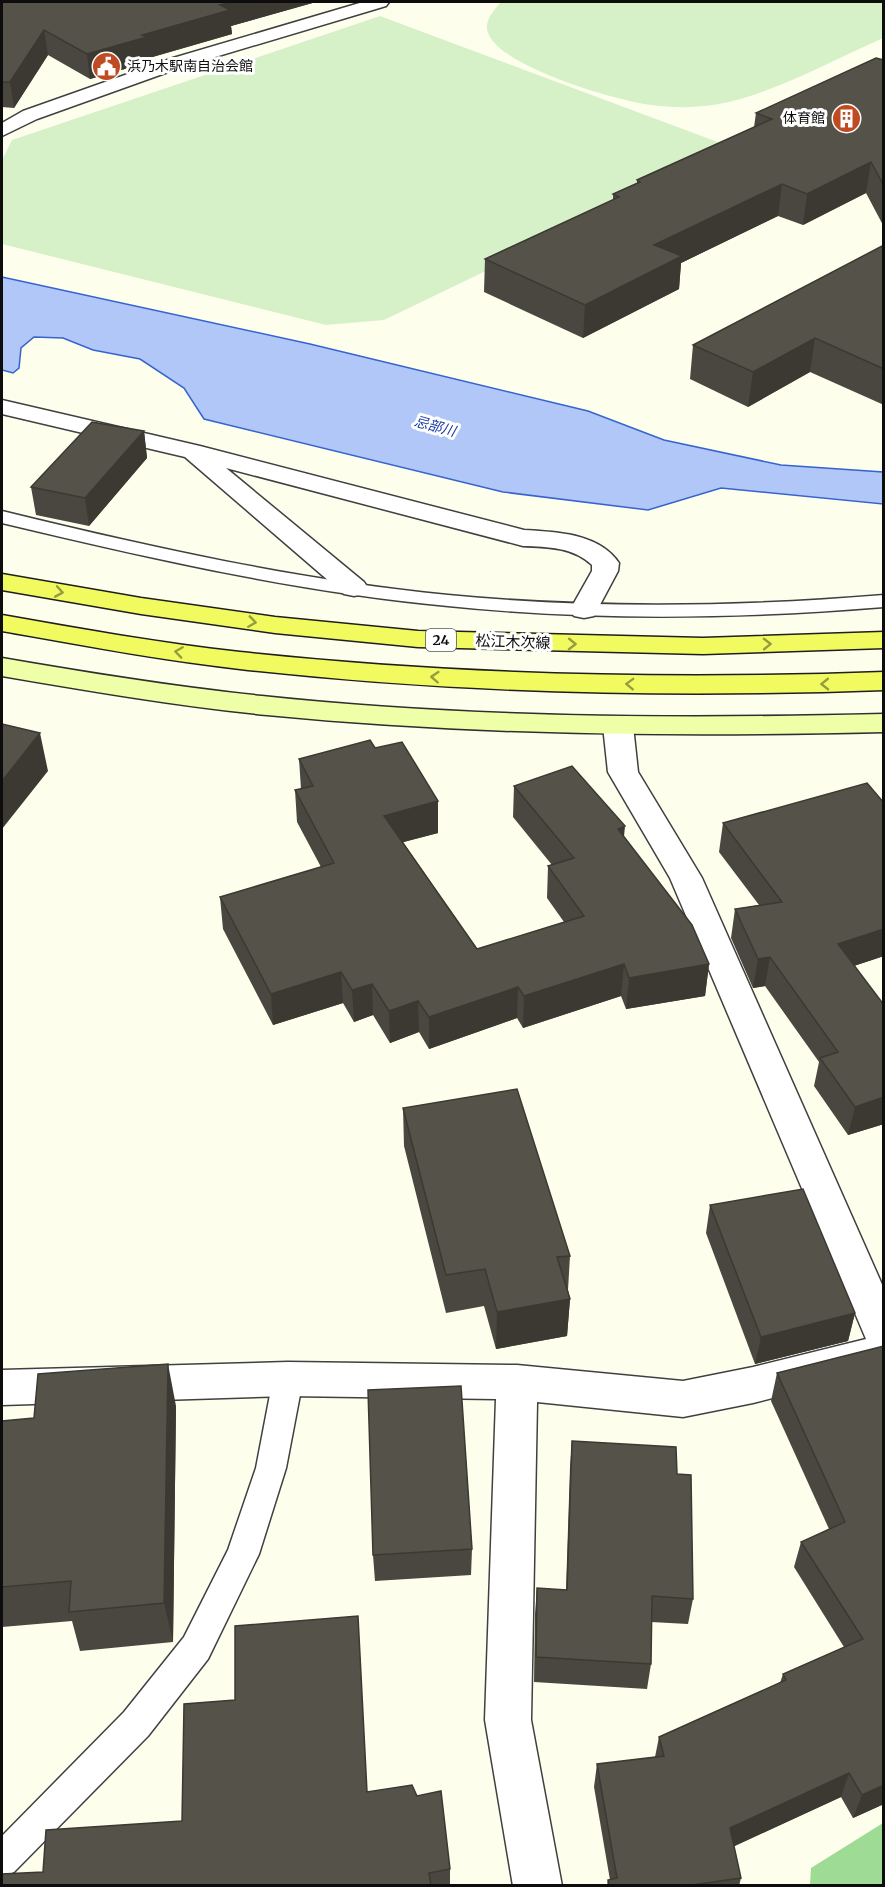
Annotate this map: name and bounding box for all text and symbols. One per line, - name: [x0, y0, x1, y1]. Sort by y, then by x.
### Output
- public building icon: 浜乃木駅南自治会館: [90, 50, 122, 82]
- place label: 浜乃木駅南自治会館: [127, 57, 253, 75]
- building icon: 体育館: [830, 102, 862, 134]
- place label: 体育館: [783, 109, 825, 127]
- water label: 忌部川: [412, 412, 460, 441]
- one-way arrow: [54, 585, 64, 598]
- one-way arrow: [247, 615, 256, 627]
- road number: 24: [426, 629, 456, 651]
- street label: 松江木次線: [475, 631, 551, 652]
- one-way arrow: [567, 638, 576, 650]
- one-way arrow: [762, 638, 771, 651]
- one-way arrow: [174, 646, 183, 659]
- one-way arrow: [431, 671, 440, 684]
- one-way arrow: [821, 677, 830, 690]
- one-way arrow: [626, 678, 635, 690]

